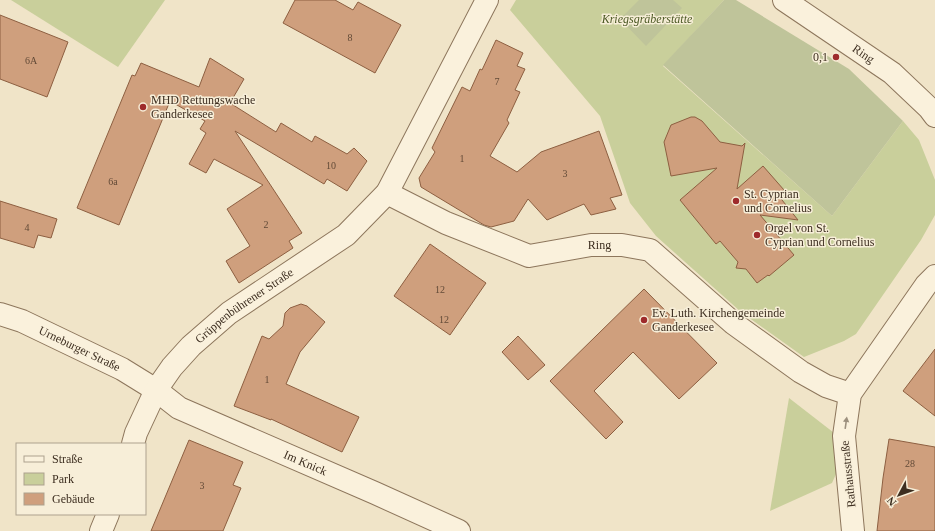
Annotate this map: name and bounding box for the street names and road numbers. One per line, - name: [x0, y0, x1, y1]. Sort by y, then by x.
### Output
- street label: Ring: [850, 41, 877, 66]
- street label: Ring: [588, 238, 611, 252]
- street label: Grüppenbührener Straße: [192, 265, 296, 346]
- street label: Urneburger Straße: [37, 323, 123, 374]
- street label: Rathausstraße: [838, 440, 858, 508]
- street label: Im Knick: [282, 447, 329, 478]

